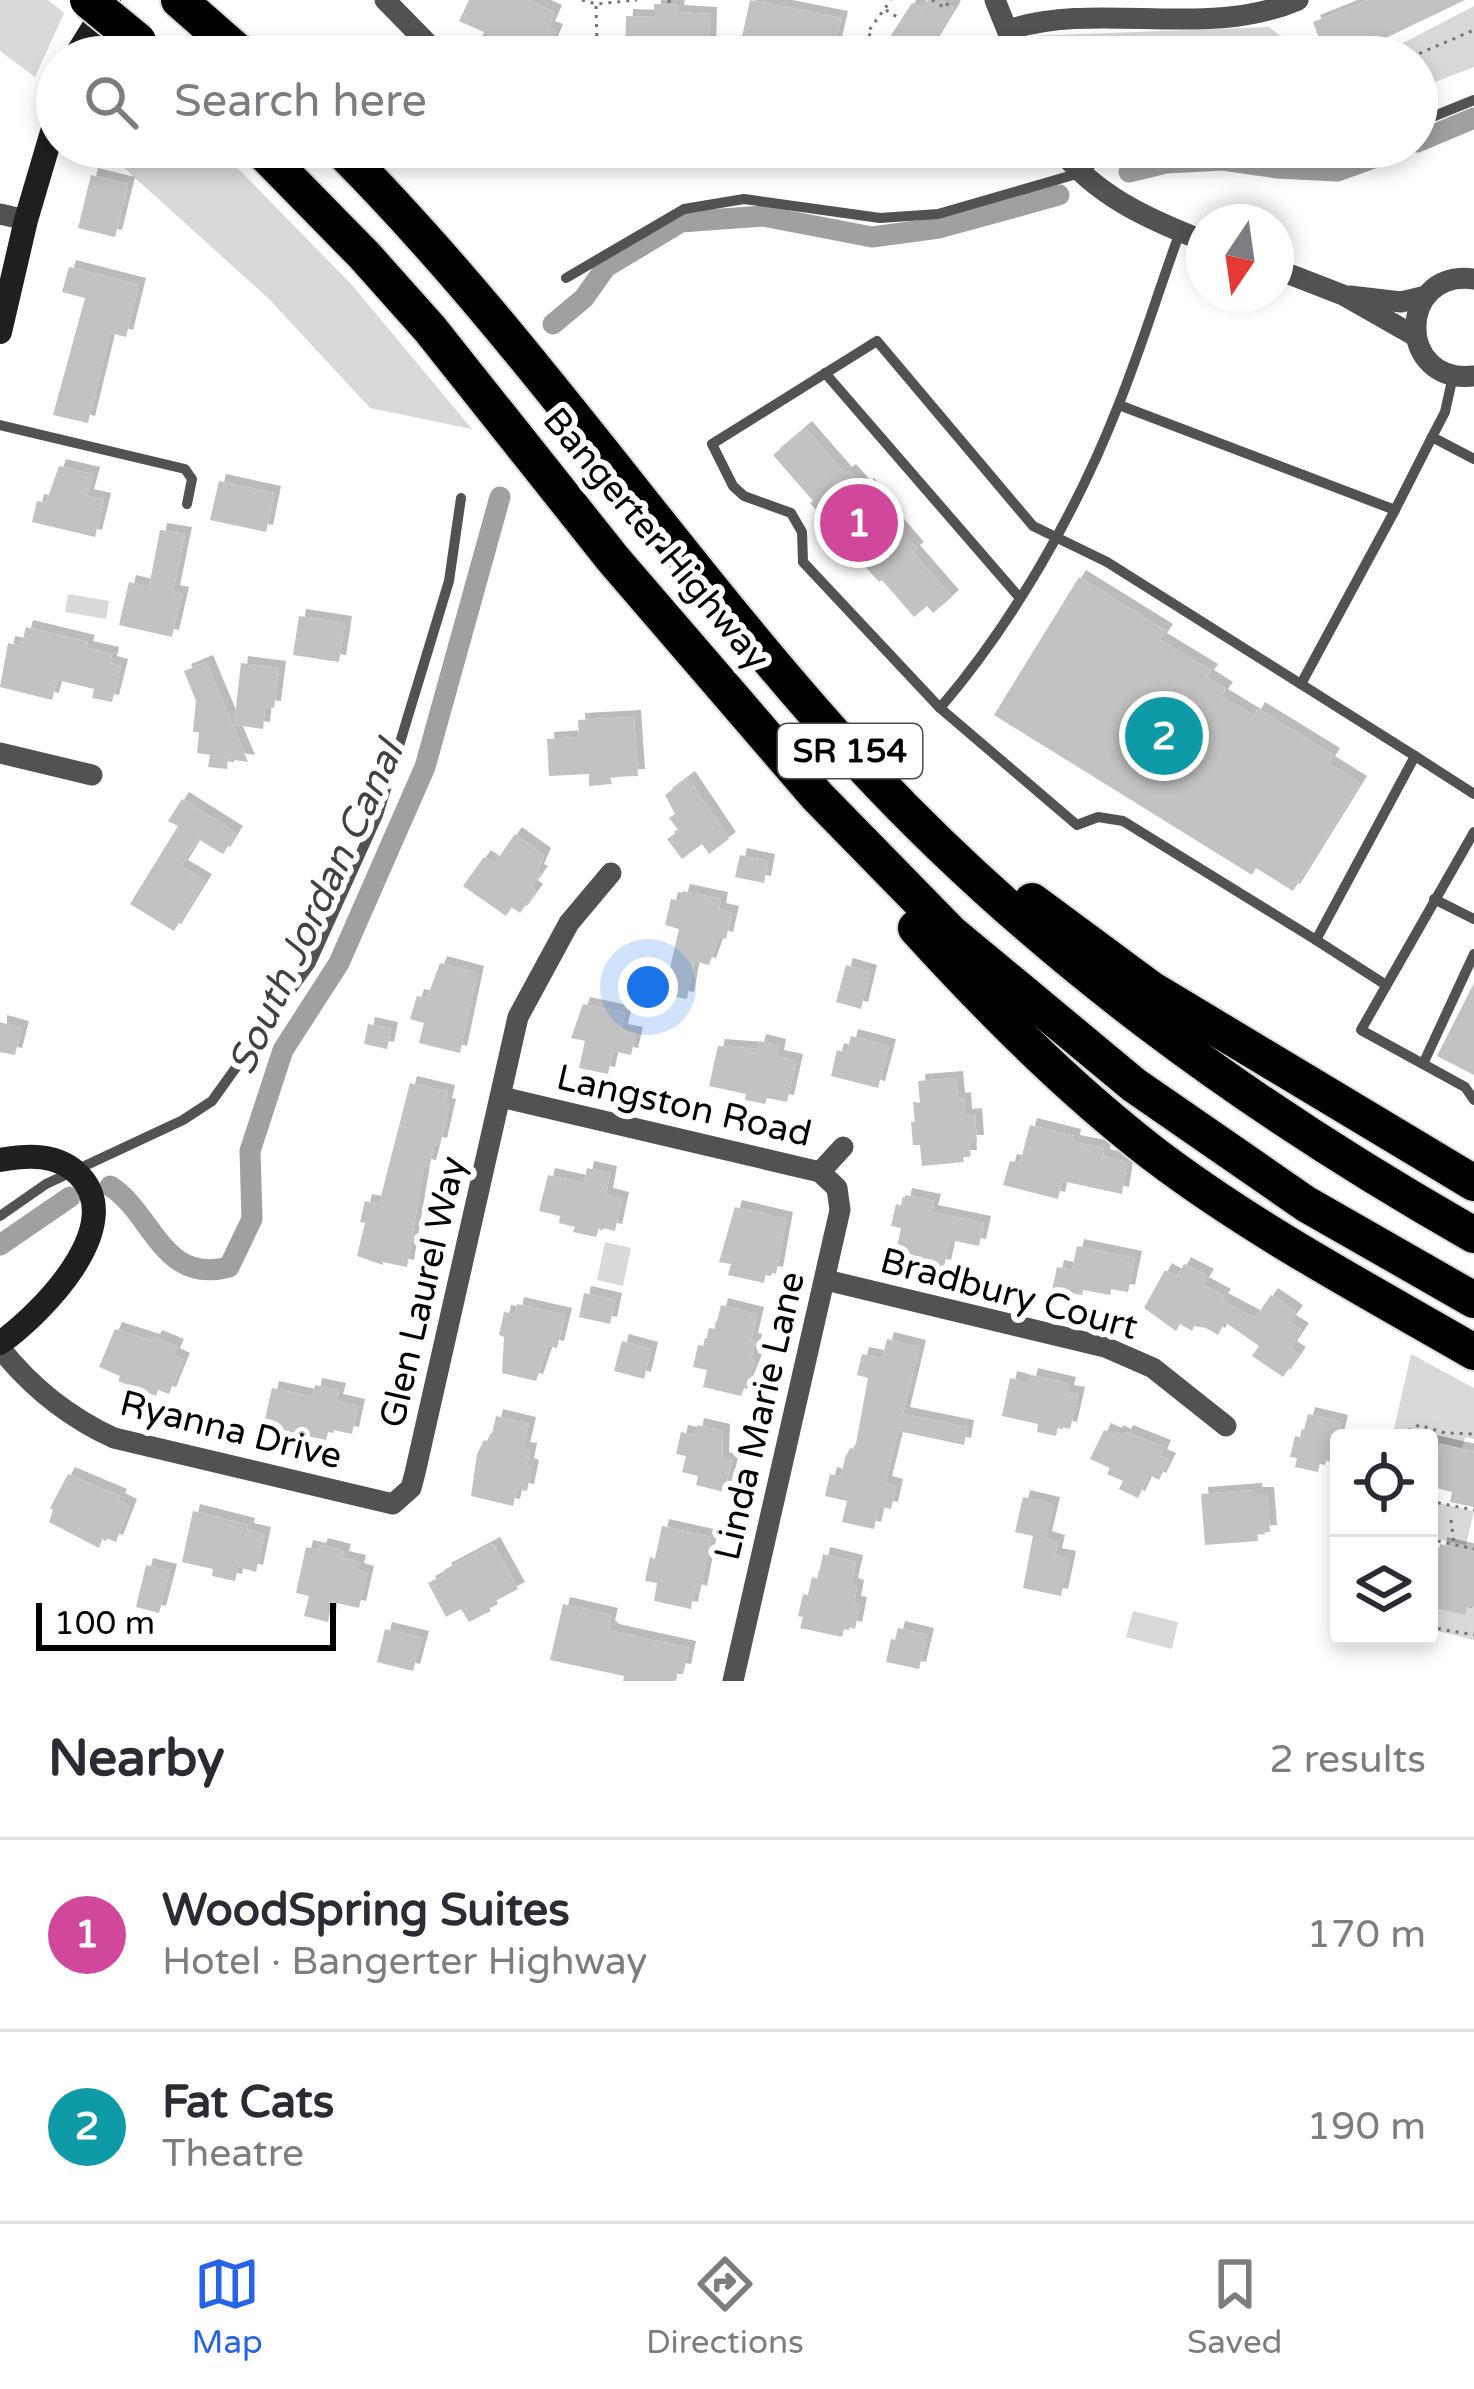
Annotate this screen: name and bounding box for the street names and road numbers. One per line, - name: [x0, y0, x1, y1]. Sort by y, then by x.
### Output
- street label: Bangerter Highway: [534, 399, 778, 679]
- road number: SR 154: [778, 724, 922, 778]
- street label: Langston Road: [553, 1056, 815, 1156]
- street label: Glen Laurel Way: [371, 1152, 475, 1432]
- street label: Bradbury Court: [876, 1239, 1142, 1349]
- street label: Linda Marie Lane: [706, 1268, 814, 1564]
- street label: Ryanna Drive: [116, 1382, 346, 1478]

